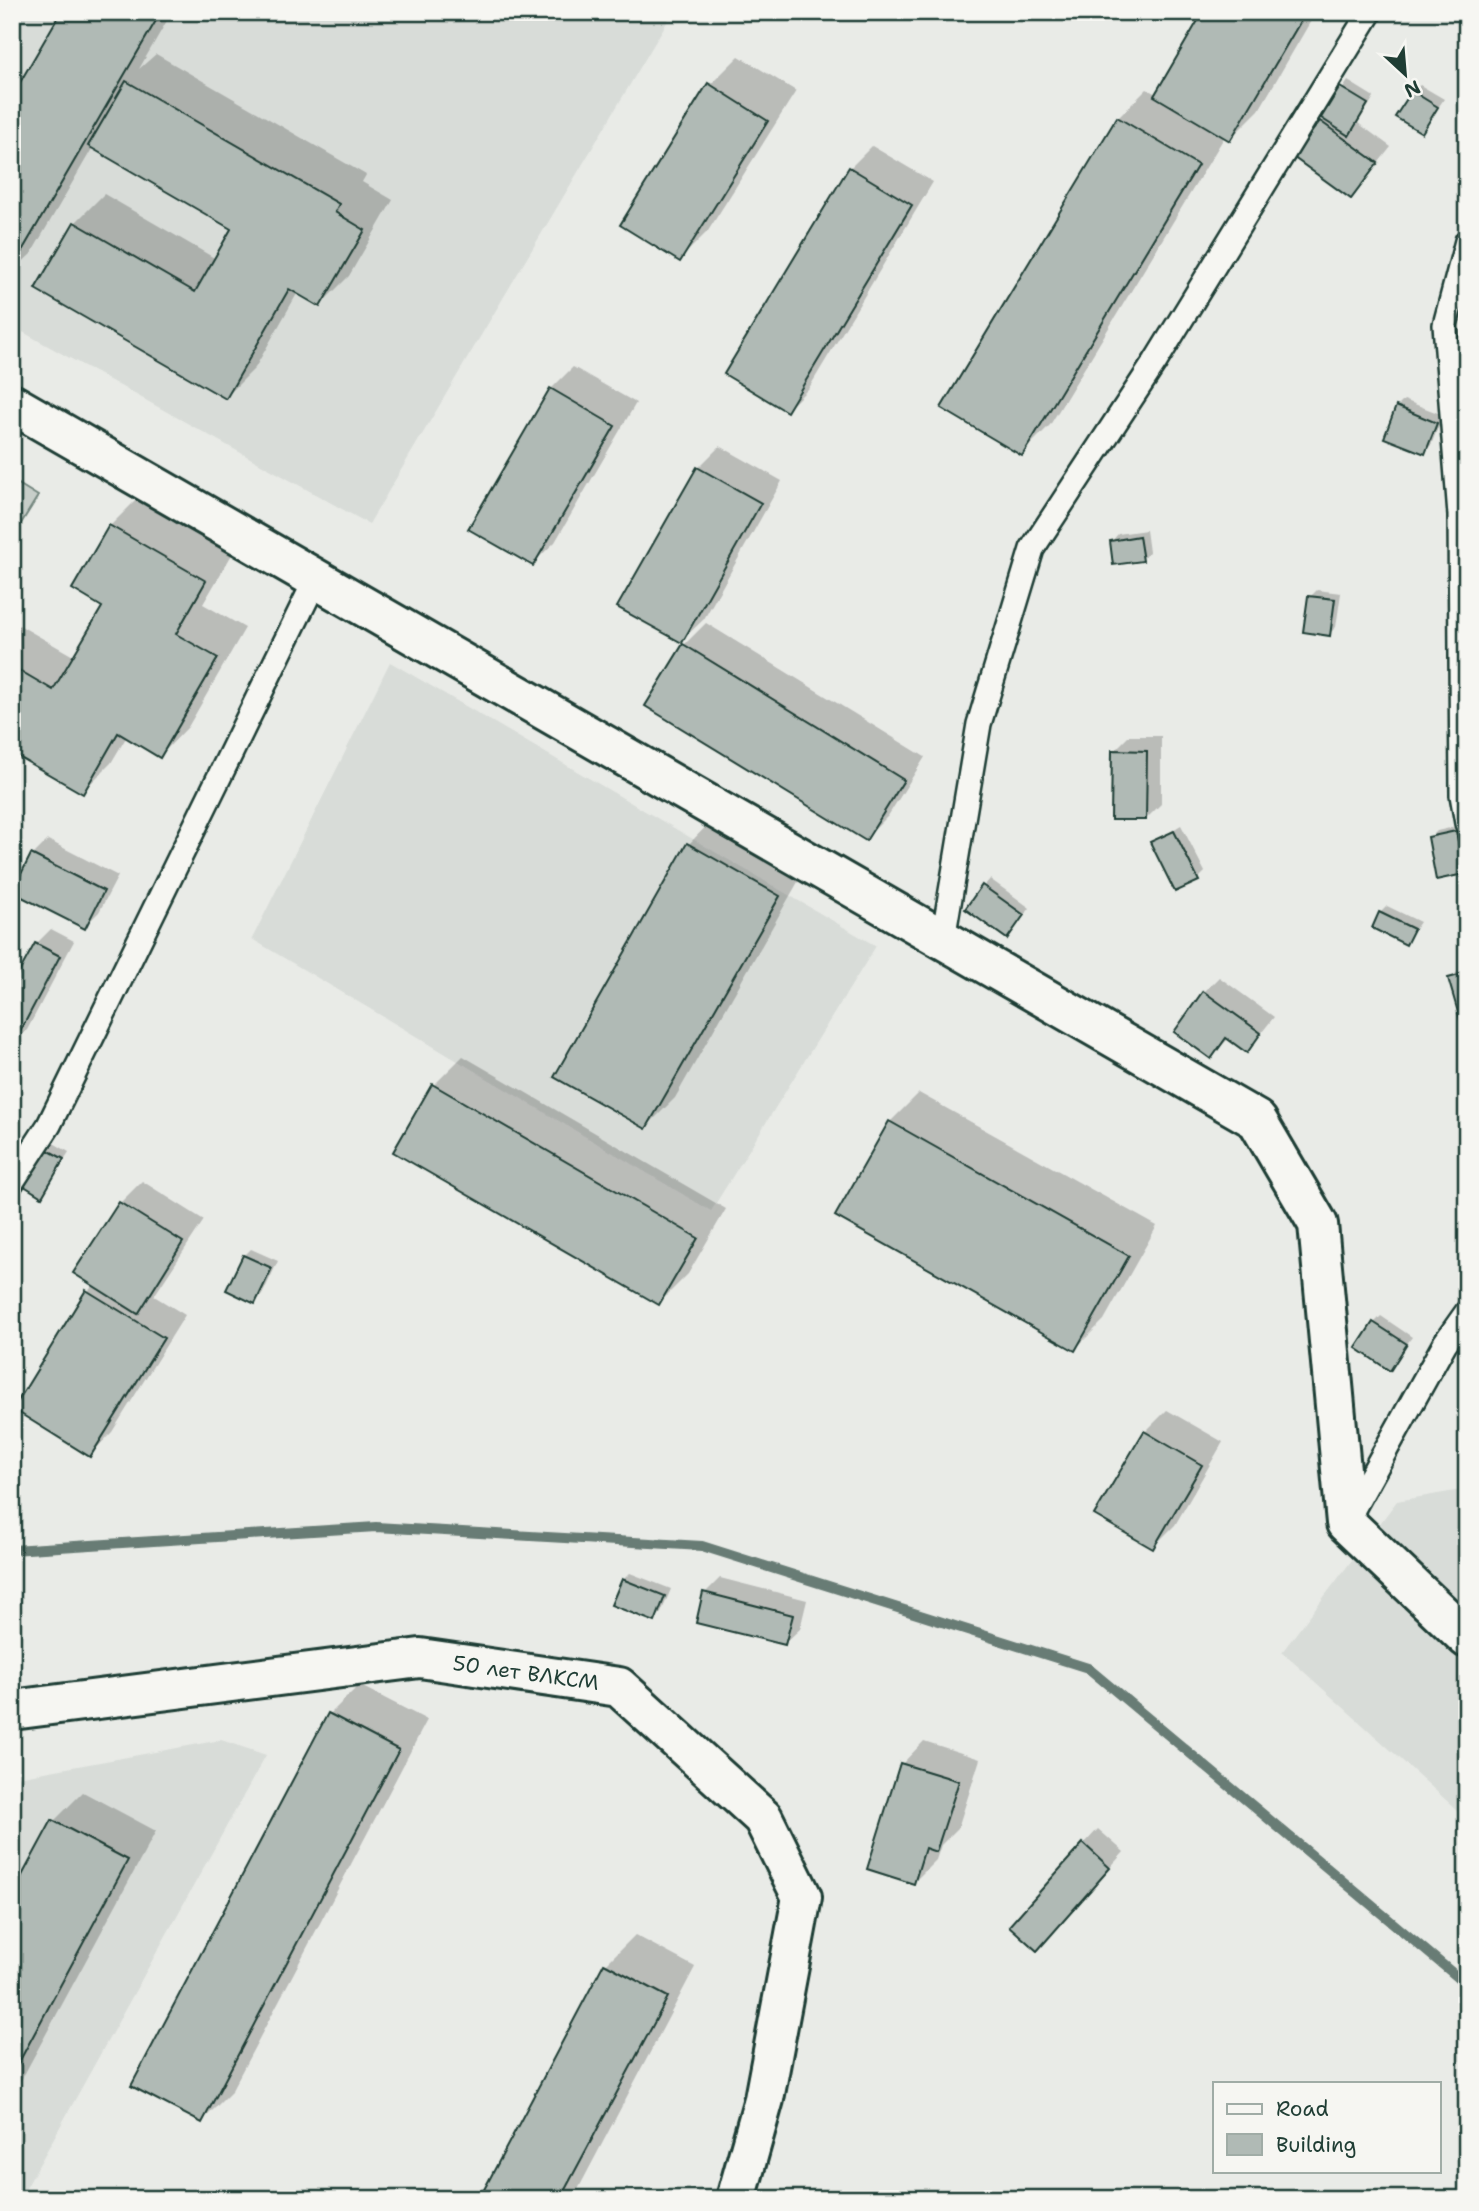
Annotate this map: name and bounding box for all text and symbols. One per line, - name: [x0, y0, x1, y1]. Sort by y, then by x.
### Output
- north arrow: [1370, 38, 1440, 108]
- text: N: [1400, 74, 1424, 103]
- street label: 50 лет ВЛКСМ: [451, 1649, 601, 1697]
- legend: [1213, 2082, 1440, 2172]
- text: Road: [1276, 2095, 1329, 2123]
- text: Building: [1276, 2131, 1356, 2159]

